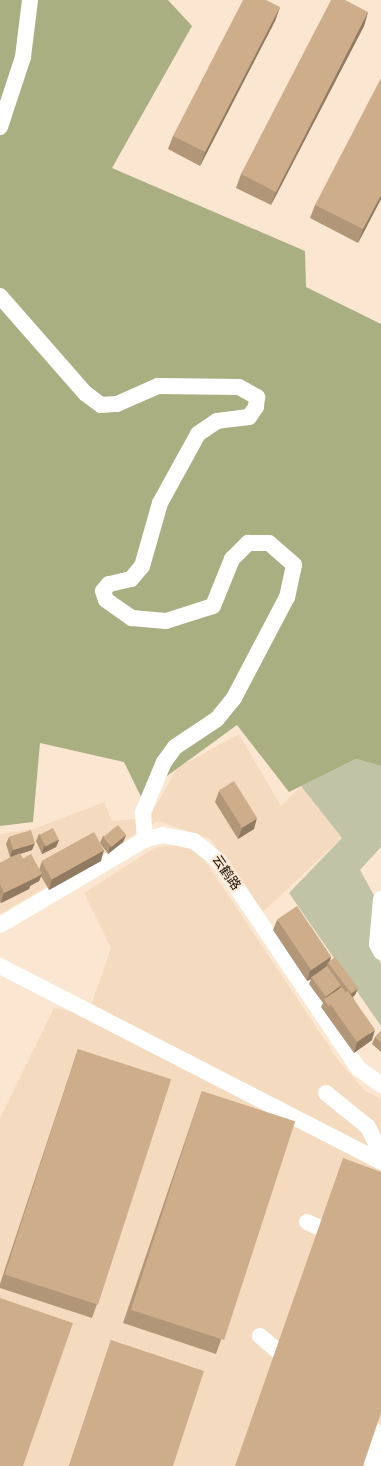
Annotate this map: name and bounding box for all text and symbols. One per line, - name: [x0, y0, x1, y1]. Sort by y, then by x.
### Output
- street label: 云鹤路: [208, 853, 244, 893]

